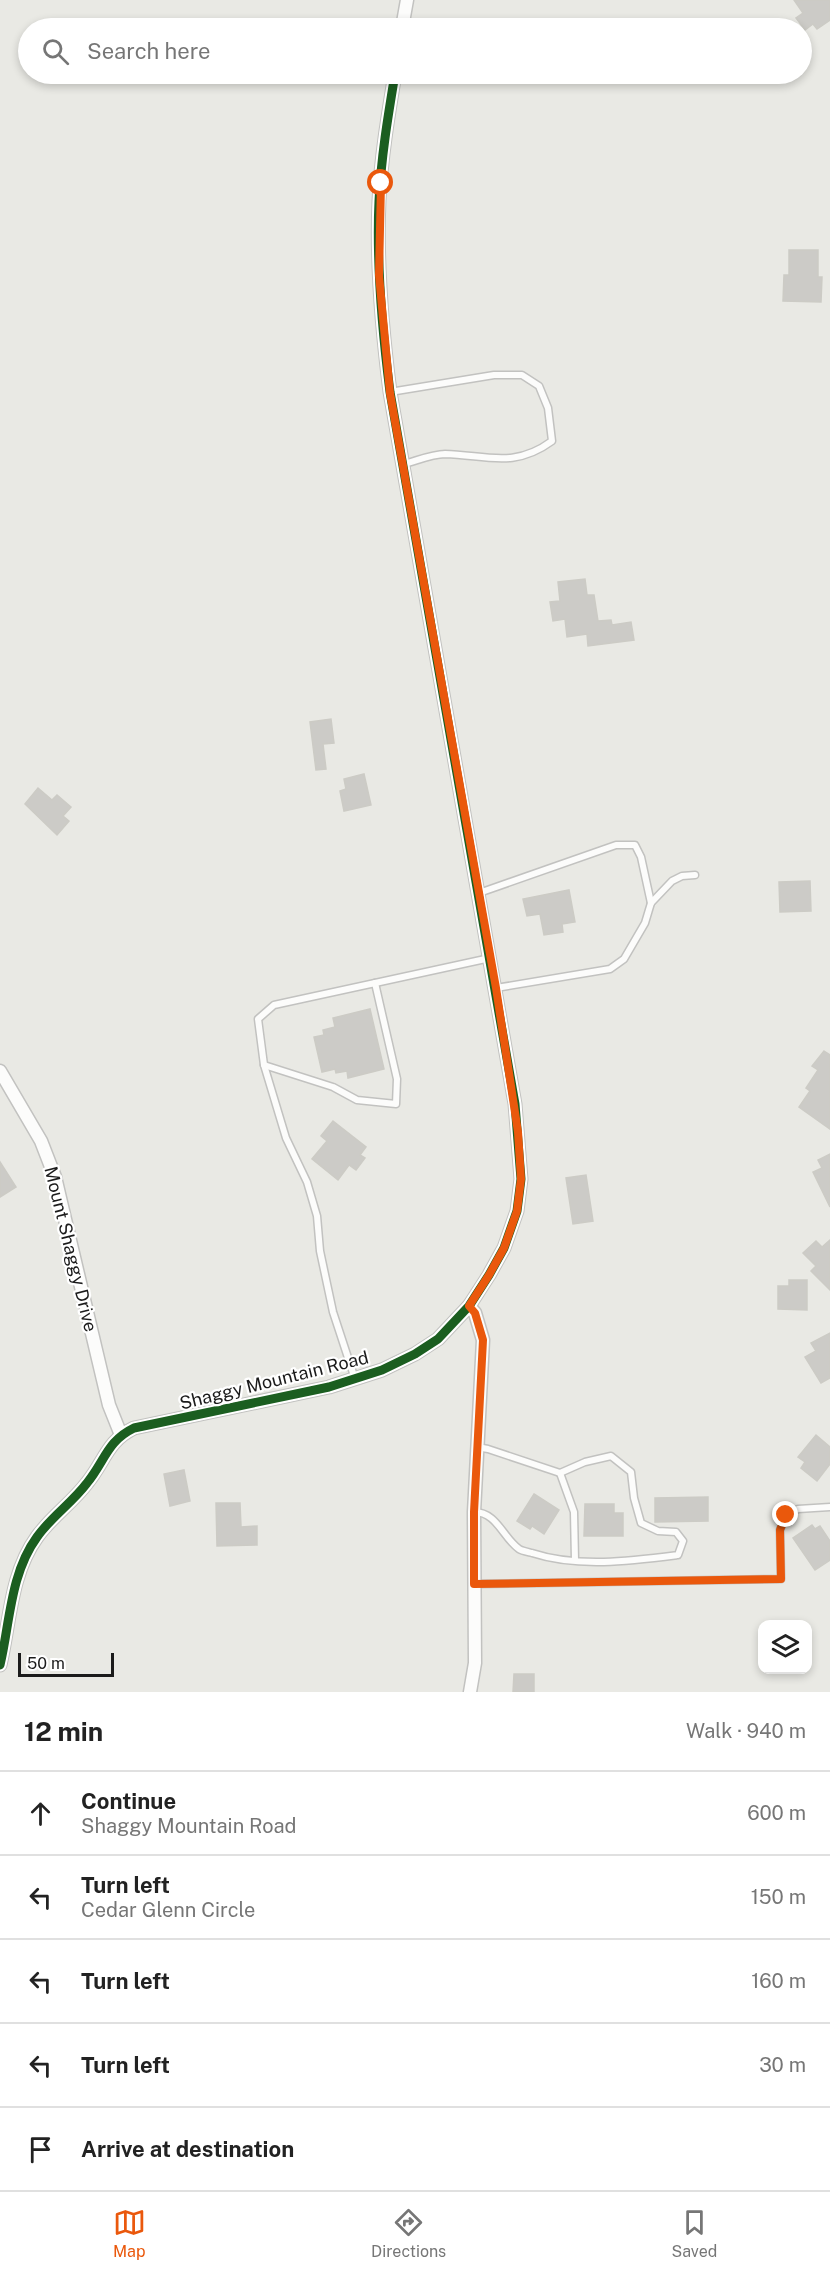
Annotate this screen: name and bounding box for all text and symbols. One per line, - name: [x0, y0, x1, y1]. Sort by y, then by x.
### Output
- search box: [18, 18, 812, 84]
- icon: search: [39, 35, 72, 68]
- text: Search here: [87, 38, 211, 64]
- route start: [367, 169, 393, 195]
- street label: Mount Shaggy Drive: [40, 1164, 102, 1334]
- street label: Shaggy Mountain Road: [177, 1346, 371, 1414]
- route end: [772, 1501, 798, 1527]
- map controls: [758, 1620, 812, 1674]
- button: layers: [758, 1620, 812, 1674]
- scale bar: [18, 1650, 114, 1678]
- text: 50 m: [27, 1654, 65, 1673]
- text: 12 min: [24, 1716, 103, 1747]
- text: Walk · 940 m: [686, 1719, 806, 1743]
- text: Continue: [81, 1788, 176, 1814]
- icon: ahead: [24, 1797, 57, 1830]
- text: 600 m: [747, 1801, 806, 1825]
- text: Shaggy Mountain Road: [81, 1814, 296, 1838]
- text: Turn left: [81, 1872, 170, 1898]
- icon: left: [24, 1881, 57, 1914]
- text: 150 m: [751, 1885, 806, 1909]
- text: Cedar Glenn Circle: [81, 1898, 255, 1922]
- icon: left: [24, 1965, 57, 1998]
- text: Turn left: [81, 1968, 170, 1994]
- text: 160 m: [751, 1969, 806, 1993]
- icon: left: [24, 2049, 57, 2082]
- text: Turn left: [81, 2052, 170, 2078]
- text: 30 m: [759, 2053, 806, 2077]
- icon: arrive: [24, 2133, 57, 2166]
- text: Arrive at destination: [81, 2136, 294, 2162]
- tab: Map: [113, 2206, 146, 2261]
- tab: Directions: [371, 2206, 446, 2261]
- tab: Saved: [672, 2206, 717, 2261]

